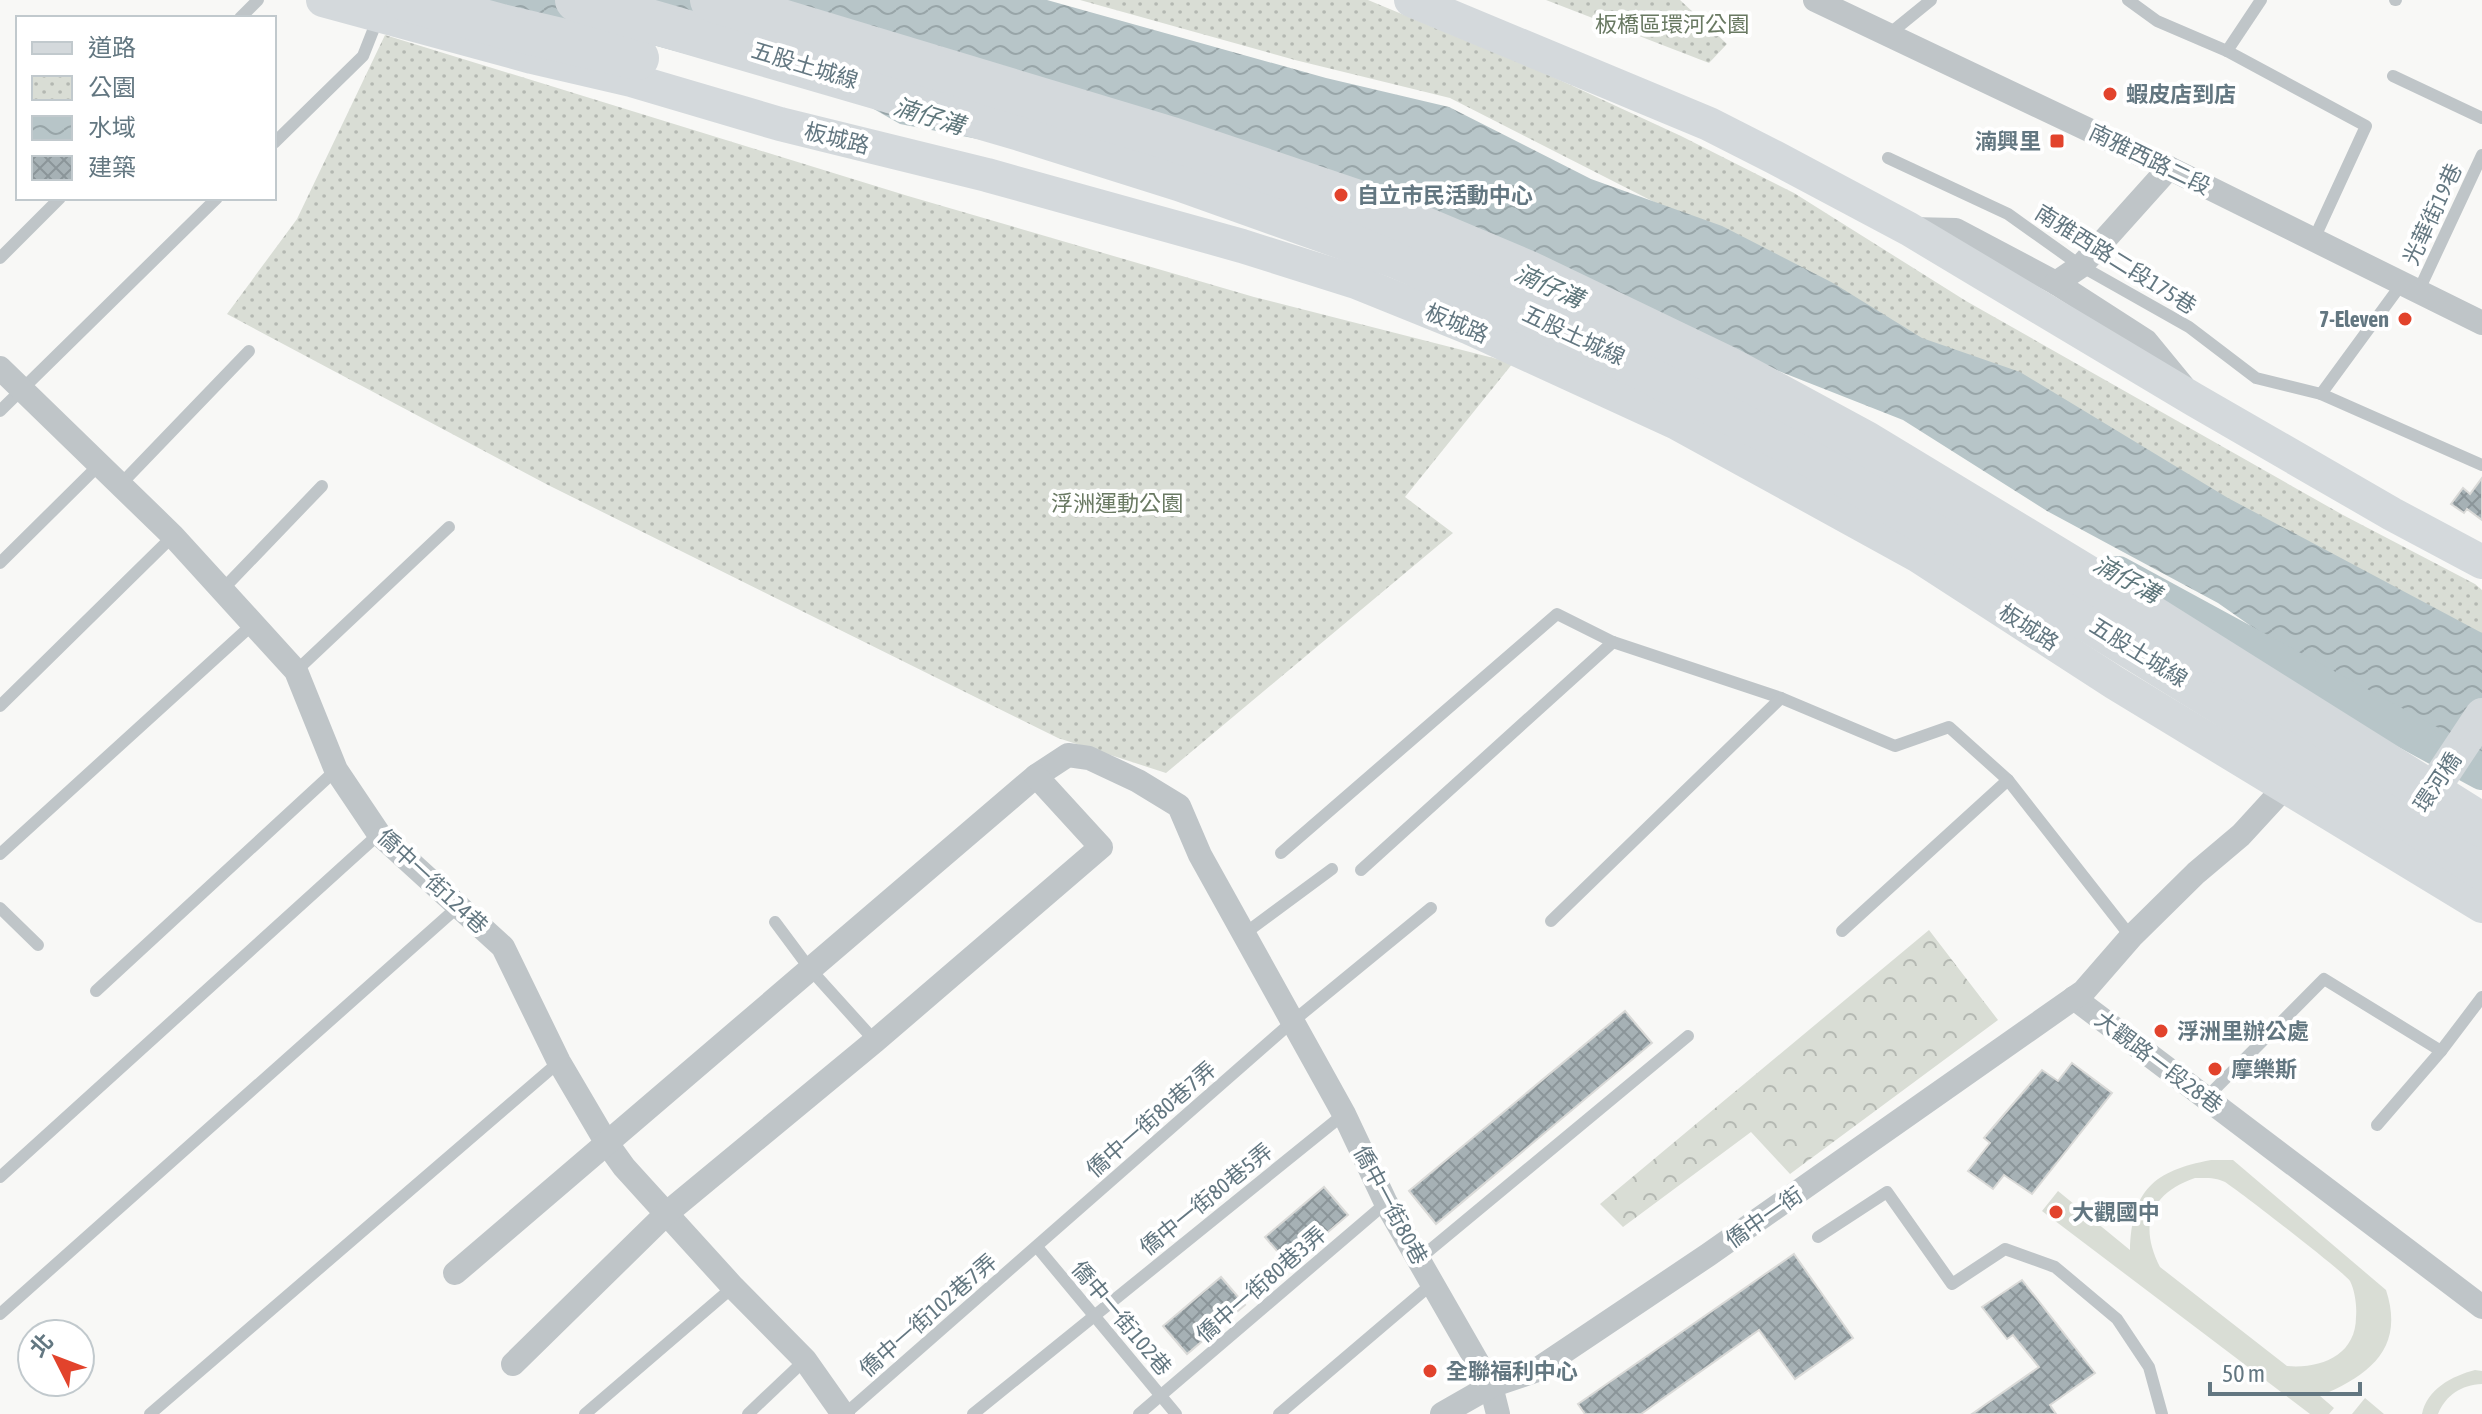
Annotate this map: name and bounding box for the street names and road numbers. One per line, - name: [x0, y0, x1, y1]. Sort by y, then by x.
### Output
- street label: 五股土城線: [749, 36, 861, 94]
- street label: 板城路: [802, 117, 872, 159]
- street label: 南雅西路二段: [2085, 118, 2215, 200]
- street label: 光華街19巷: [2397, 159, 2467, 269]
- street label: 南雅西路二段175巷: [2031, 199, 2201, 319]
- street label: 板城路: [1422, 298, 1492, 348]
- street label: 五股土城線: [1519, 300, 1629, 370]
- street label: 板城路: [1994, 598, 2064, 656]
- street label: 五股土城線: [2085, 612, 2193, 692]
- street label: 環河橋: [2408, 747, 2466, 817]
- street label: 僑中一街124巷: [373, 823, 493, 939]
- street label: 大觀路一段28巷: [2090, 1006, 2228, 1118]
- street label: 僑中一街80巷7弄: [1081, 1056, 1221, 1182]
- street label: 僑中一街80巷5弄: [1134, 1138, 1278, 1260]
- street label: 僑中一街80巷: [1349, 1141, 1433, 1269]
- street label: 僑中一街: [1720, 1181, 1808, 1253]
- street label: 僑中一街80巷3弄: [1191, 1221, 1331, 1347]
- street label: 僑中一街102巷7弄: [854, 1248, 1002, 1382]
- street label: 僑中一街102巷: [1067, 1256, 1177, 1380]

